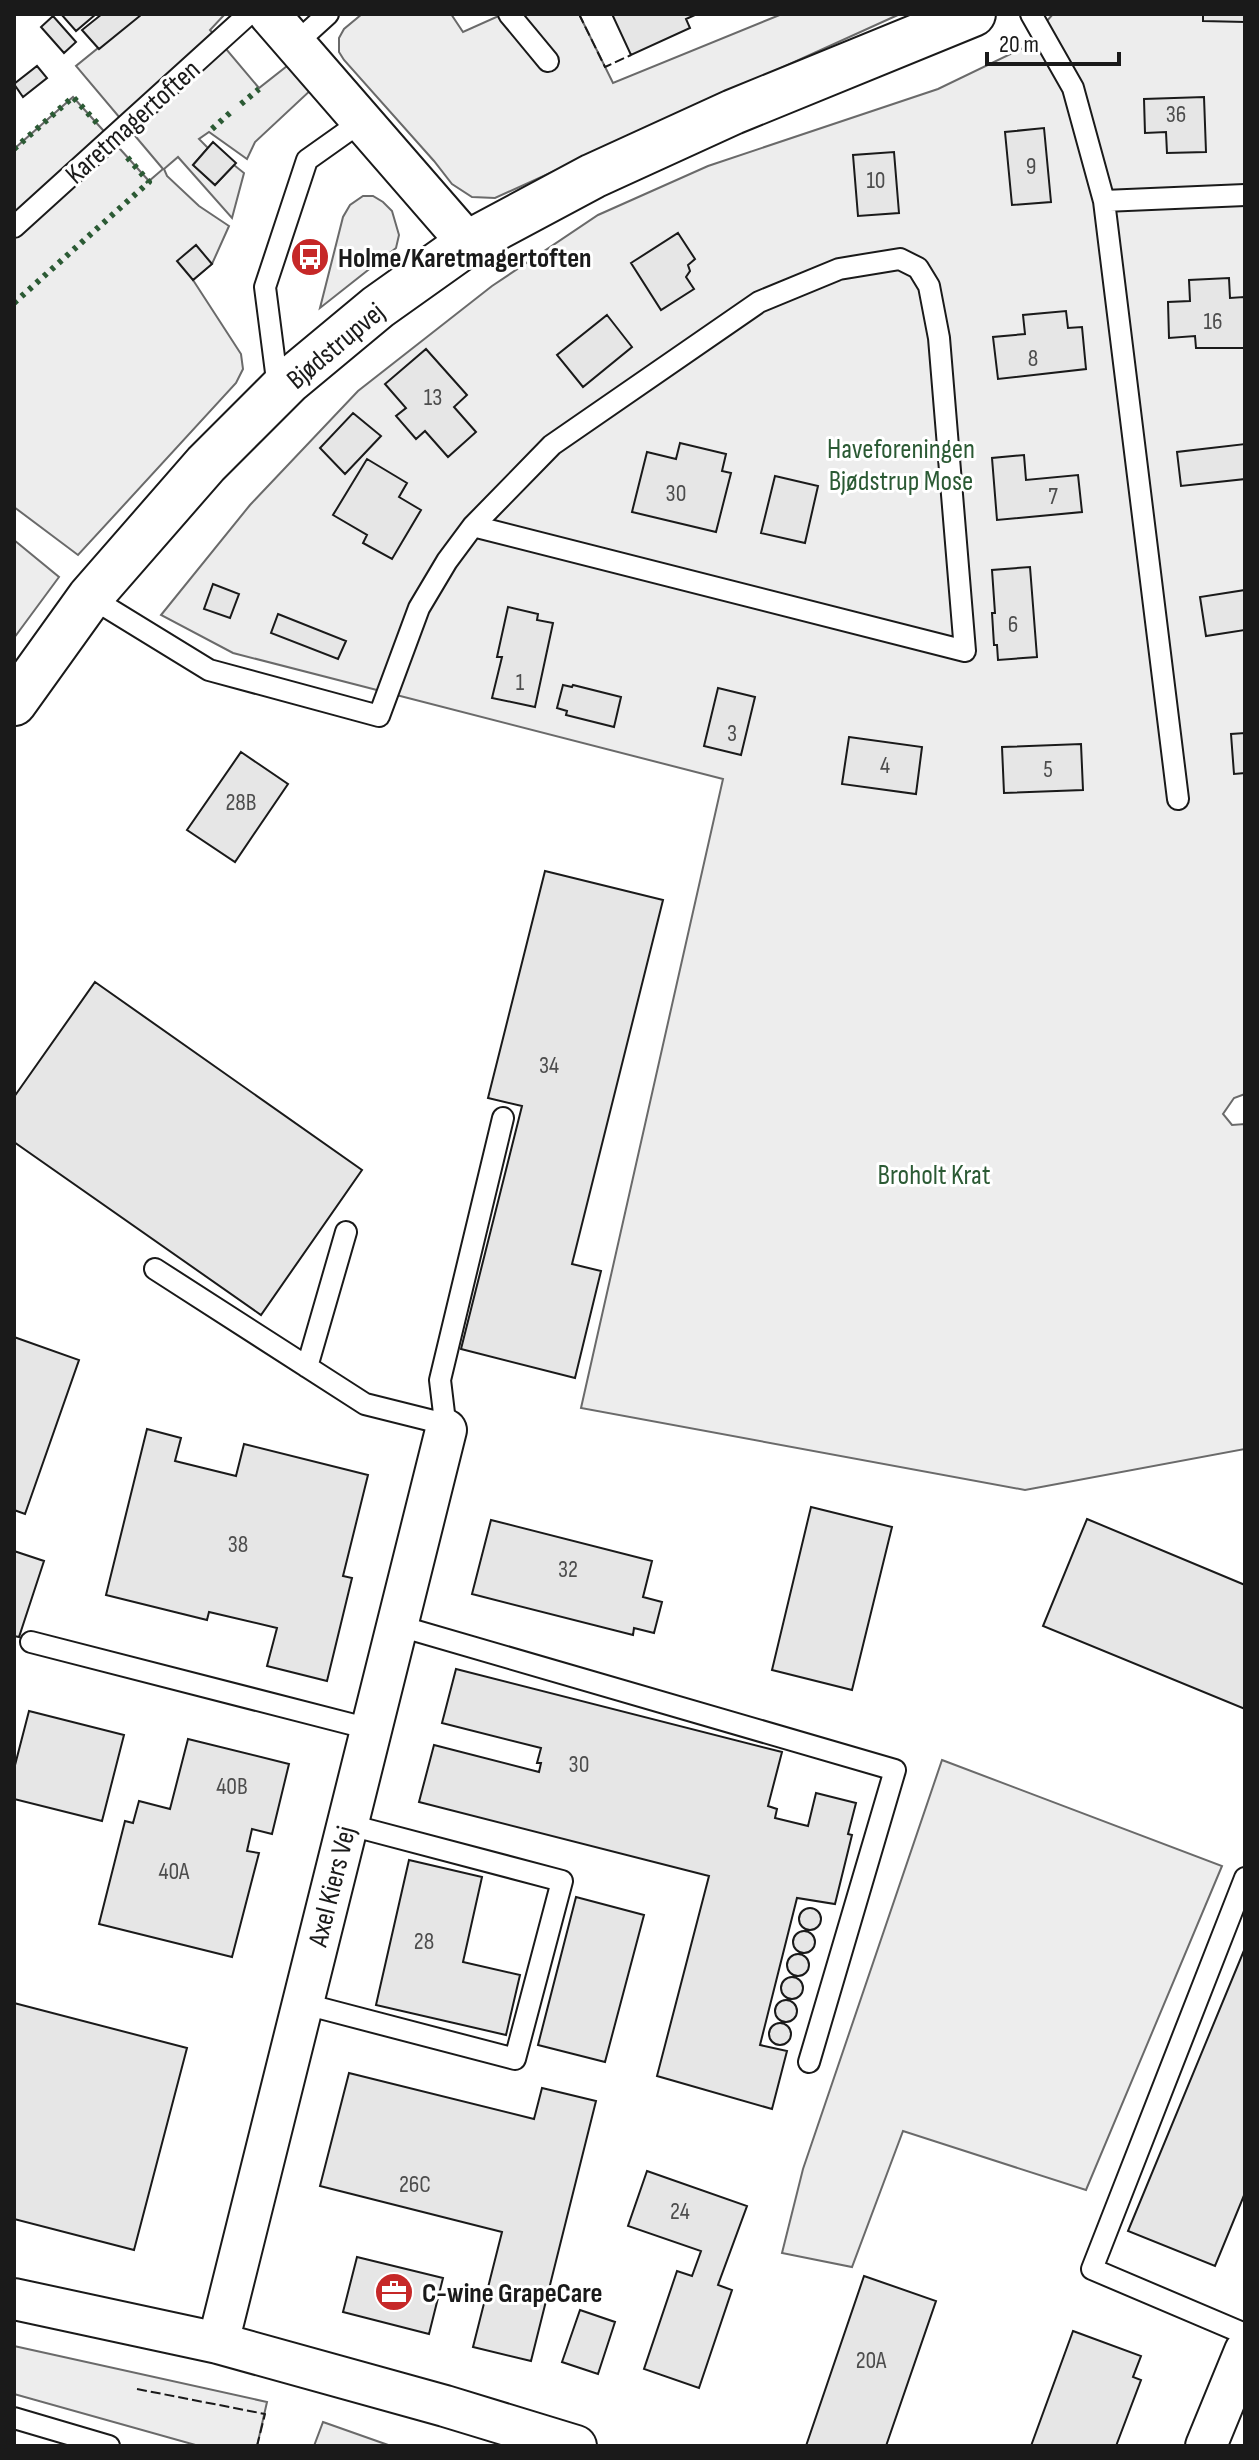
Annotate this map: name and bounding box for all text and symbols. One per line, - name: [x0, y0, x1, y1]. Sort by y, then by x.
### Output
- scale bar: [987, 16, 1119, 66]
- text: 20 m: [999, 30, 1039, 59]
- street label: Karetmagertoften: [59, 53, 207, 191]
- house number: 36: [1166, 100, 1186, 129]
- house number: 9: [1026, 152, 1036, 181]
- house number: 10: [866, 166, 886, 195]
- bus stop icon: Holme/Karetmagertoften: [289, 236, 331, 278]
- place label: Holme/Karetmagertoften: [338, 242, 592, 275]
- street label: Bjødstrupvej: [280, 296, 392, 397]
- house number: 16: [1204, 307, 1222, 336]
- house number: 8: [1028, 344, 1038, 373]
- house number: 13: [424, 383, 442, 412]
- park label: Haveforeningen Bjødstrup Mose: [827, 433, 975, 498]
- house number: 30: [666, 479, 686, 508]
- house number: 7: [1048, 482, 1058, 511]
- house number: 6: [1008, 610, 1018, 639]
- house number: 1: [516, 668, 525, 697]
- house number: 3: [727, 719, 737, 748]
- house number: 4: [880, 751, 890, 780]
- house number: 5: [1043, 755, 1053, 784]
- house number: 28B: [225, 788, 257, 817]
- house number: 34: [539, 1051, 559, 1080]
- park label: Broholt Krat: [878, 1159, 990, 1192]
- house number: 38: [228, 1530, 248, 1559]
- house number: 32: [558, 1555, 578, 1584]
- house number: 30: [569, 1750, 589, 1779]
- house number: 40B: [216, 1772, 248, 1801]
- street label: Axel Kiers Vej: [301, 1823, 363, 1951]
- house number: 40A: [159, 1857, 190, 1886]
- house number: 28: [414, 1927, 434, 1956]
- house number: 26C: [399, 2170, 431, 2199]
- house number: 24: [670, 2197, 690, 2226]
- office icon: C-wine GrapeCare: [373, 2271, 415, 2313]
- place label: C-wine GrapeCare: [422, 2277, 602, 2310]
- house number: 20A: [856, 2346, 887, 2375]

